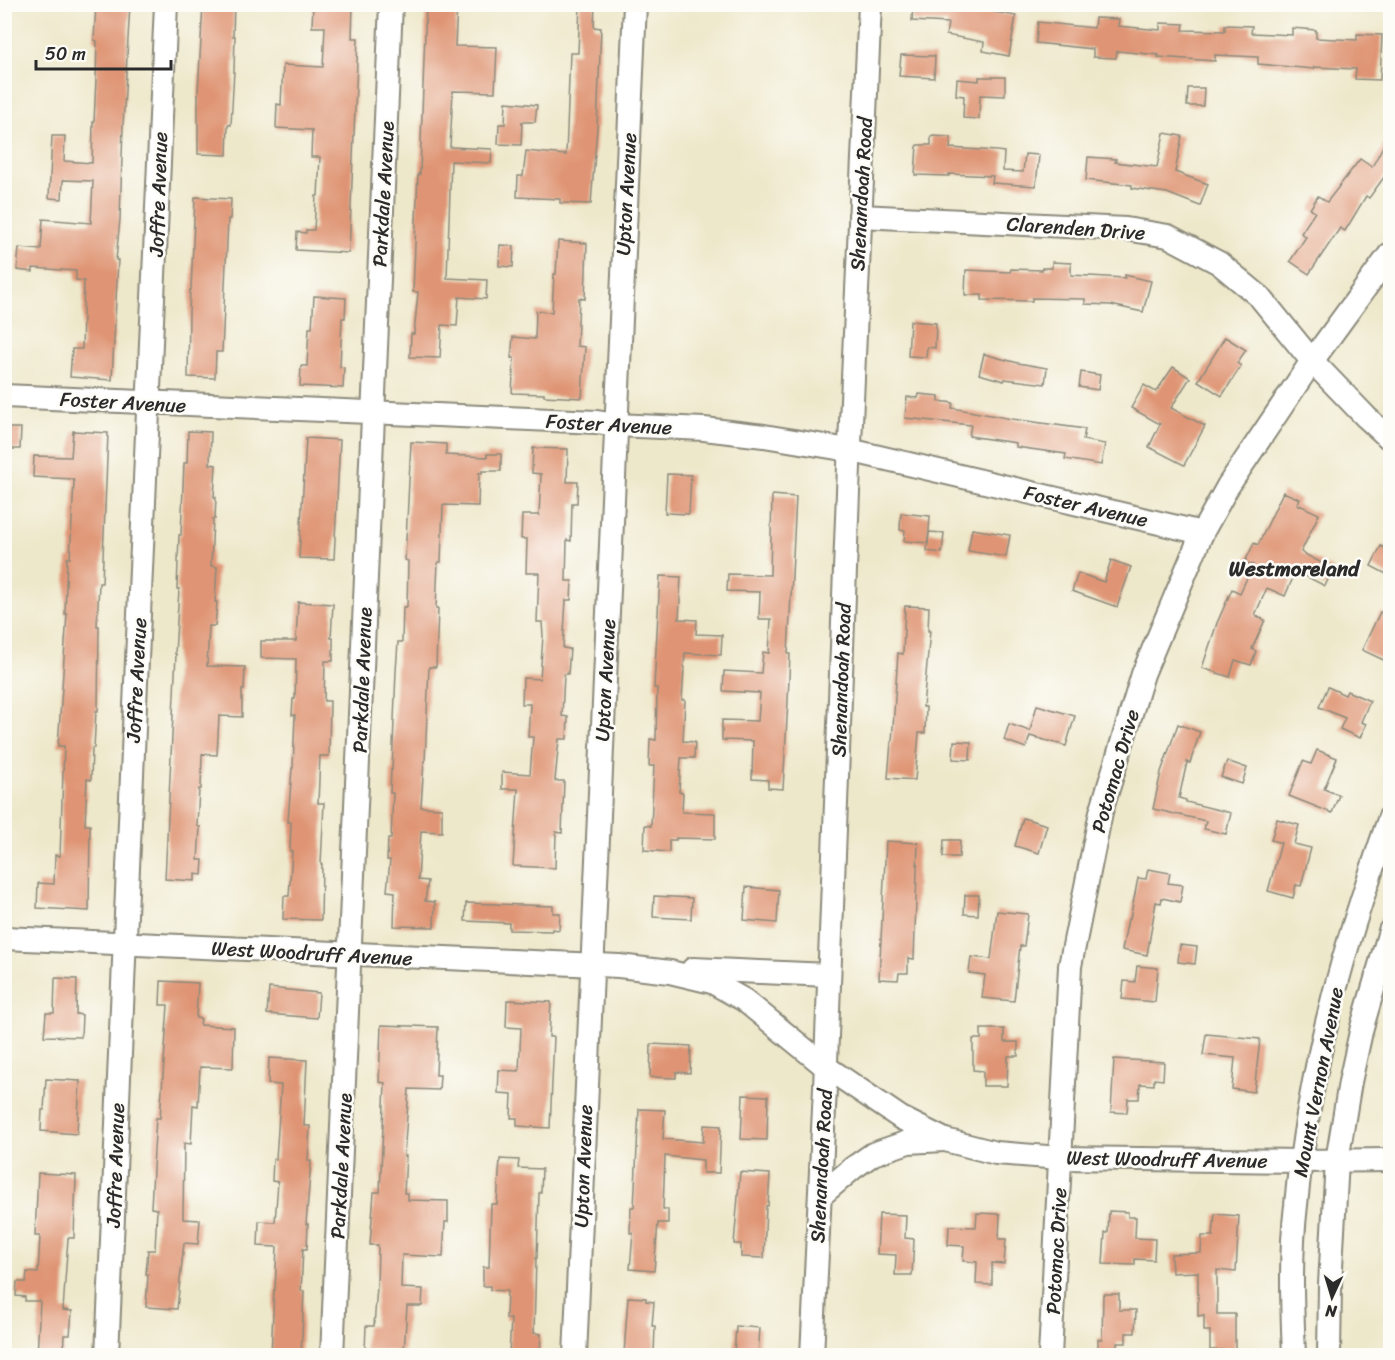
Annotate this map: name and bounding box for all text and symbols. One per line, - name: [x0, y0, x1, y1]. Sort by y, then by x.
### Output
- scale bar: [36, 33, 171, 71]
- text: 50 m: [45, 38, 86, 70]
- street label: Shenandoah Road: [840, 115, 883, 272]
- street label: Parkdale Avenue: [362, 120, 405, 268]
- street label: Joffre Avenue: [139, 131, 178, 258]
- street label: Upton Avenue: [606, 132, 647, 256]
- street label: Clarenden Drive: [1005, 206, 1147, 251]
- street label: Foster Avenue: [59, 382, 187, 423]
- street label: Foster Avenue: [545, 404, 673, 445]
- street label: Foster Avenue: [1020, 475, 1151, 538]
- district label: Westmoreland: [1229, 550, 1361, 588]
- street label: Shenandoah Road: [821, 601, 862, 758]
- street label: Parkdale Avenue: [342, 606, 383, 754]
- street label: Joffre Avenue: [116, 617, 157, 744]
- street label: Upton Avenue: [585, 618, 626, 742]
- street label: Potomac Drive: [1081, 705, 1150, 837]
- street label: West Woodruff Avenue: [210, 931, 414, 976]
- street label: Mount Vernon Avenue: [1283, 984, 1354, 1180]
- street label: Shenandoah Road: [800, 1087, 843, 1244]
- street label: Parkdale Avenue: [320, 1092, 363, 1240]
- street label: Joffre Avenue: [96, 1102, 135, 1229]
- street label: Upton Avenue: [564, 1104, 603, 1228]
- street label: West Woodruff Avenue: [1066, 1140, 1268, 1179]
- street label: Potomac Drive: [1036, 1187, 1077, 1315]
- north arrow: [1302, 1267, 1362, 1327]
- text: N: [1324, 1297, 1339, 1326]

